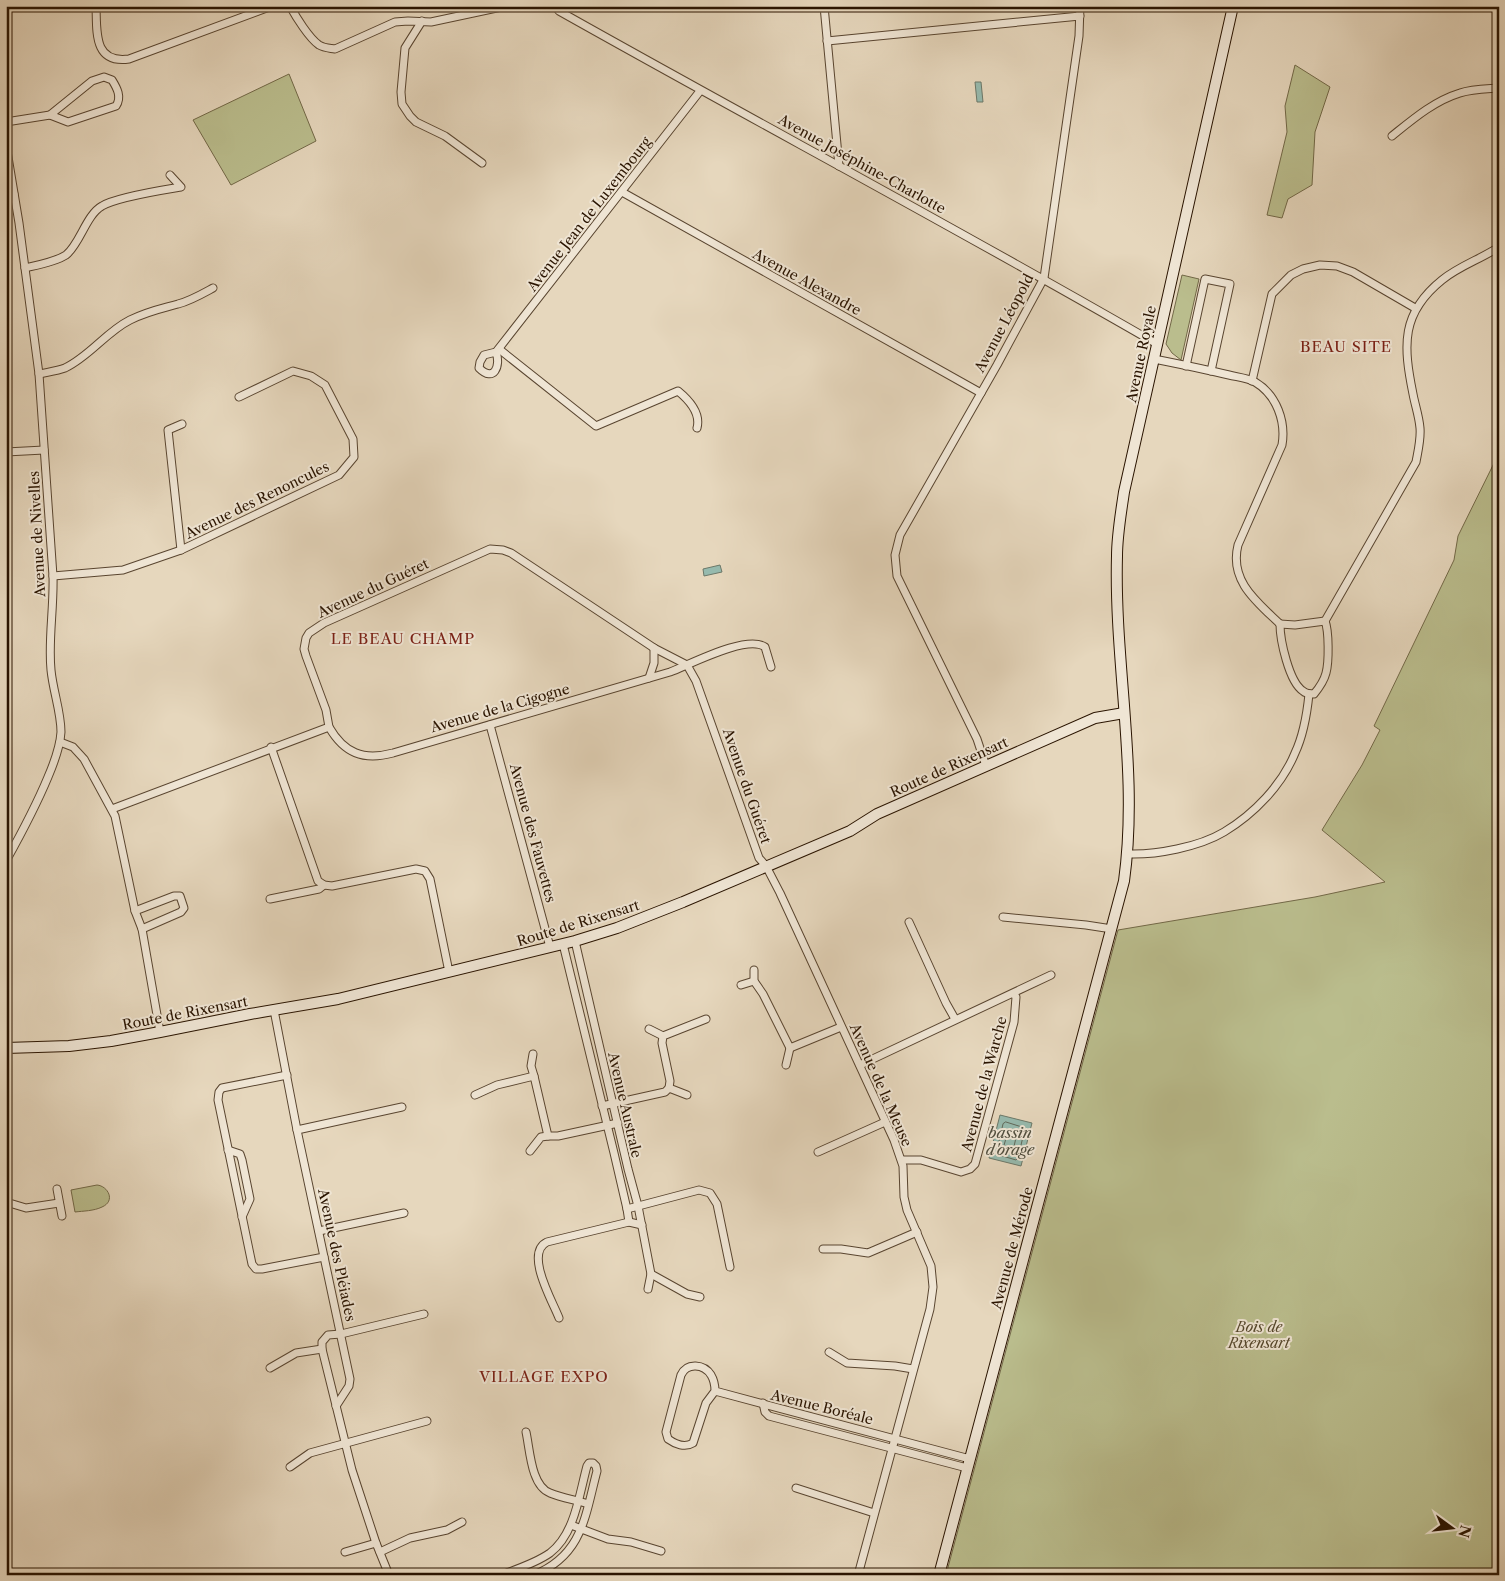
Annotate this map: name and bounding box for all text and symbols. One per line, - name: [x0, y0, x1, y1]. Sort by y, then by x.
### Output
- street label: Avenue Joséphine-Charlotte: [774, 110, 949, 218]
- street label: Avenue Jean de Luxembourg: [522, 133, 655, 296]
- street label: Avenue Alexandre: [749, 244, 864, 319]
- street label: Avenue Léopold: [970, 270, 1038, 376]
- street label: Avenue Royale: [1122, 304, 1160, 405]
- district label: BEAU SITE: [1300, 337, 1392, 356]
- street label: Avenue des Renoncules: [181, 457, 332, 543]
- street label: Avenue de Nivelles: [25, 470, 49, 599]
- street label: Avenue du Guéret: [314, 554, 432, 622]
- district label: LE BEAU CHAMP: [331, 629, 475, 648]
- street label: Avenue de la Cigogne: [428, 680, 572, 737]
- street label: Avenue du Guéret: [719, 725, 775, 846]
- street label: Route de Rixensart: [887, 733, 1011, 801]
- street label: Avenue des Fauvettes: [506, 761, 560, 904]
- street label: Route de Rixensart: [515, 896, 642, 950]
- street label: Route de Rixensart: [121, 992, 249, 1034]
- street label: Avenue de la Warche: [957, 1014, 1011, 1155]
- street label: Avenue de la Meuse: [845, 1020, 916, 1150]
- street label: Avenue Australe: [604, 1049, 646, 1160]
- water label: bassin d'orage: [986, 1123, 1035, 1159]
- street label: Avenue de Mérode: [987, 1185, 1037, 1312]
- street label: Avenue des Pléiades: [314, 1186, 360, 1323]
- park label: Bois de Rixensart: [1227, 1318, 1291, 1352]
- district label: VILLAGE EXPO: [478, 1367, 609, 1386]
- street label: Avenue Boréale: [768, 1385, 875, 1428]
- north arrow: [1428, 1504, 1478, 1554]
- text: N: [1454, 1523, 1475, 1540]

